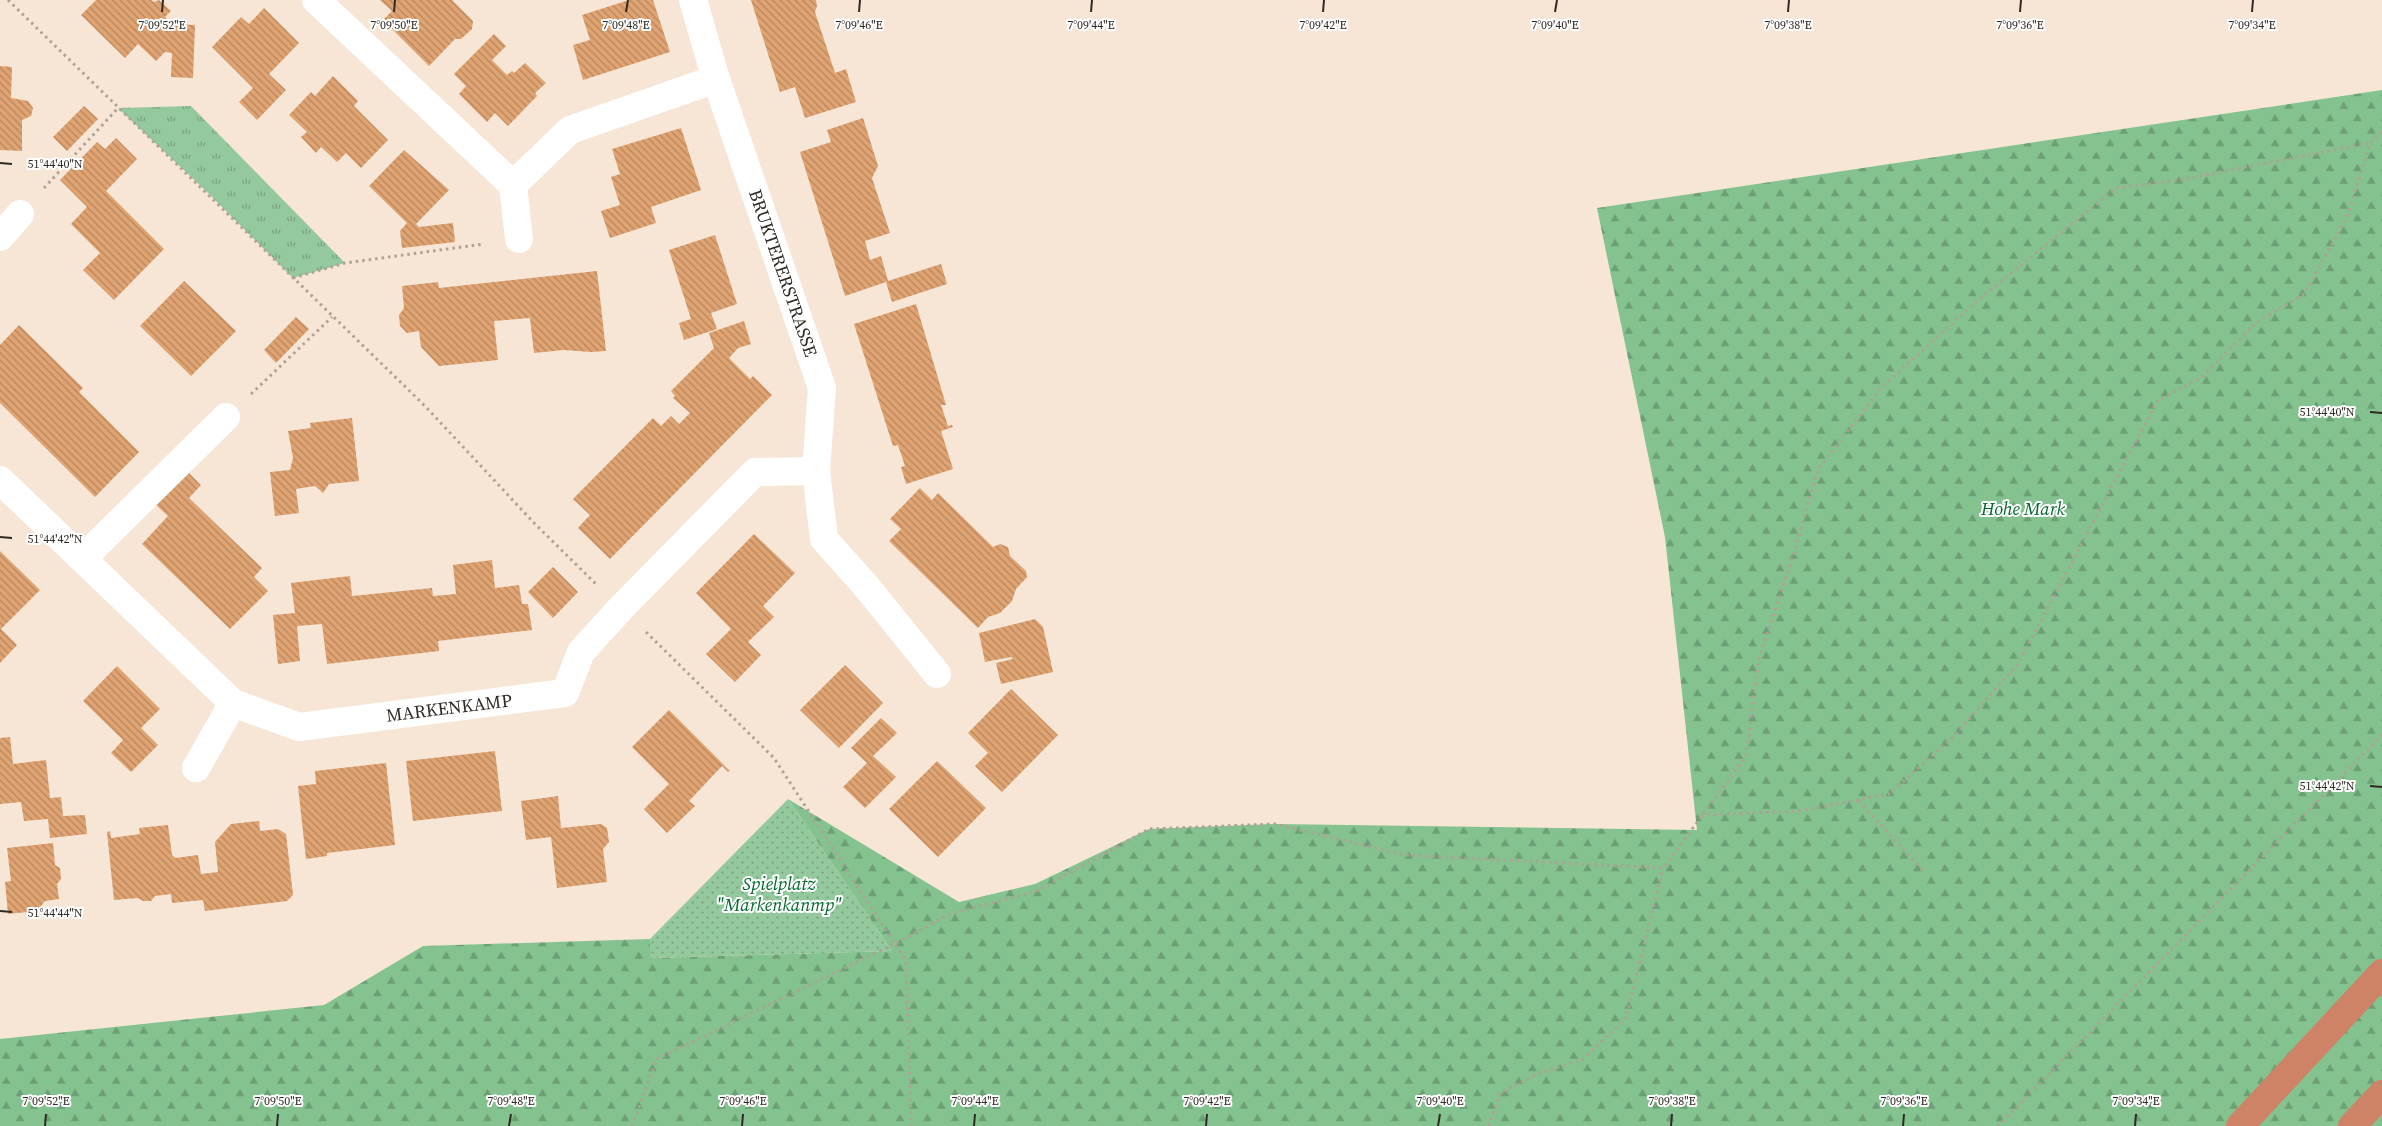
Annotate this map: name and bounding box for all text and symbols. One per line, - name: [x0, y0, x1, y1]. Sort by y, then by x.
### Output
- text: 7°09'52"E: [138, 17, 186, 33]
- text: 7°09'50"E: [370, 17, 418, 33]
- text: 7°09'48"E: [602, 17, 650, 33]
- text: 7°09'46"E: [835, 17, 883, 33]
- text: 7°09'44"E: [1067, 17, 1115, 33]
- text: 7°09'42"E: [1299, 17, 1347, 33]
- text: 7°09'40"E: [1531, 17, 1579, 33]
- text: 7°09'38"E: [1764, 17, 1812, 33]
- text: 7°09'36"E: [1996, 17, 2044, 33]
- text: 7°09'34"E: [2228, 17, 2276, 33]
- text: 51°44'40"N: [27, 156, 83, 172]
- street label: BRUKTERERSTRASSE: [743, 186, 824, 360]
- text: 51°44'40"N: [2299, 404, 2355, 420]
- park label: Hohe Mark: [1980, 496, 2066, 521]
- text: 51°44'42"N: [27, 531, 83, 547]
- street label: MARKENKAMP: [385, 687, 514, 728]
- text: 51°44'42"N: [2299, 778, 2355, 794]
- park label: Spielplatz "Markenkanmp": [716, 871, 842, 917]
- text: 51°44'44"N: [27, 905, 83, 921]
- text: 7°09'52"E: [22, 1093, 70, 1109]
- text: 7°09'50"E: [254, 1093, 302, 1109]
- text: 7°09'48"E: [487, 1093, 535, 1109]
- text: 7°09'46"E: [719, 1093, 767, 1109]
- text: 7°09'44"E: [951, 1093, 999, 1109]
- text: 7°09'42"E: [1183, 1093, 1231, 1109]
- text: 7°09'40"E: [1416, 1093, 1464, 1109]
- text: 7°09'38"E: [1648, 1093, 1696, 1109]
- text: 7°09'36"E: [1880, 1093, 1928, 1109]
- text: 7°09'34"E: [2112, 1093, 2160, 1109]

